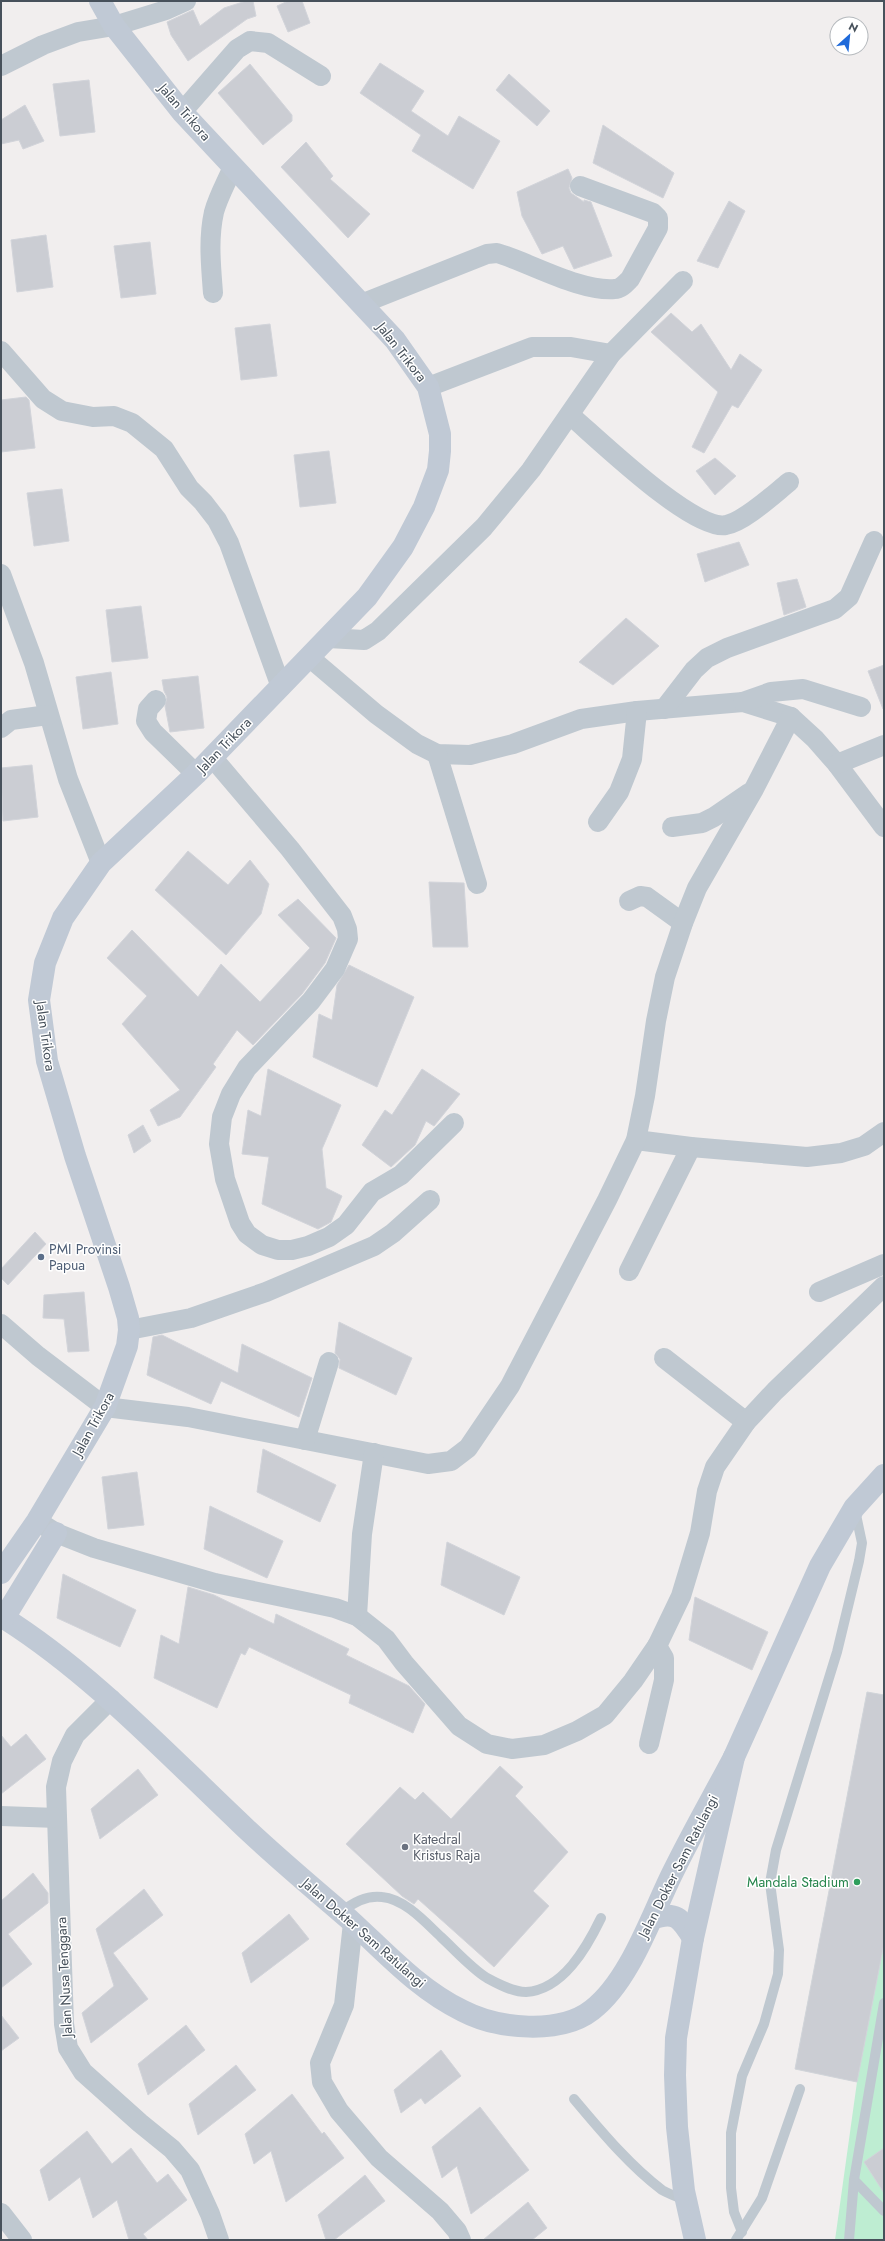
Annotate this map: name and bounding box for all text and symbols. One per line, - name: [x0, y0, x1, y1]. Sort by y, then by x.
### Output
- north arrow: [829, 16, 869, 56]
- text: N: [846, 18, 861, 36]
- street label: Jalan Trikora: [153, 77, 216, 145]
- street label: Jalan Trikora: [371, 316, 432, 386]
- street label: Jalan Trikora: [191, 713, 256, 779]
- street label: Jalan Trikora: [31, 998, 61, 1072]
- place label: PMI Provinsi Papua: [49, 1239, 122, 1275]
- marker: PMI Provinsi Papua: [36, 1252, 46, 1262]
- street label: Jalan Trikora: [66, 1388, 119, 1461]
- street label: Jalan Dokter Sam Ratulangi: [632, 1791, 723, 1943]
- place label: Katedral Kristus Raja: [413, 1829, 480, 1865]
- marker: Katedral Kristus Raja: [400, 1842, 410, 1852]
- street label: Jalan Dokter Sam Ratulangi: [296, 1872, 430, 1992]
- place label: Mandala Stadium: [747, 1872, 849, 1892]
- marker: Mandala Stadium: [852, 1877, 862, 1887]
- street label: Jalan Nusa Tenggara: [51, 1916, 77, 2040]

